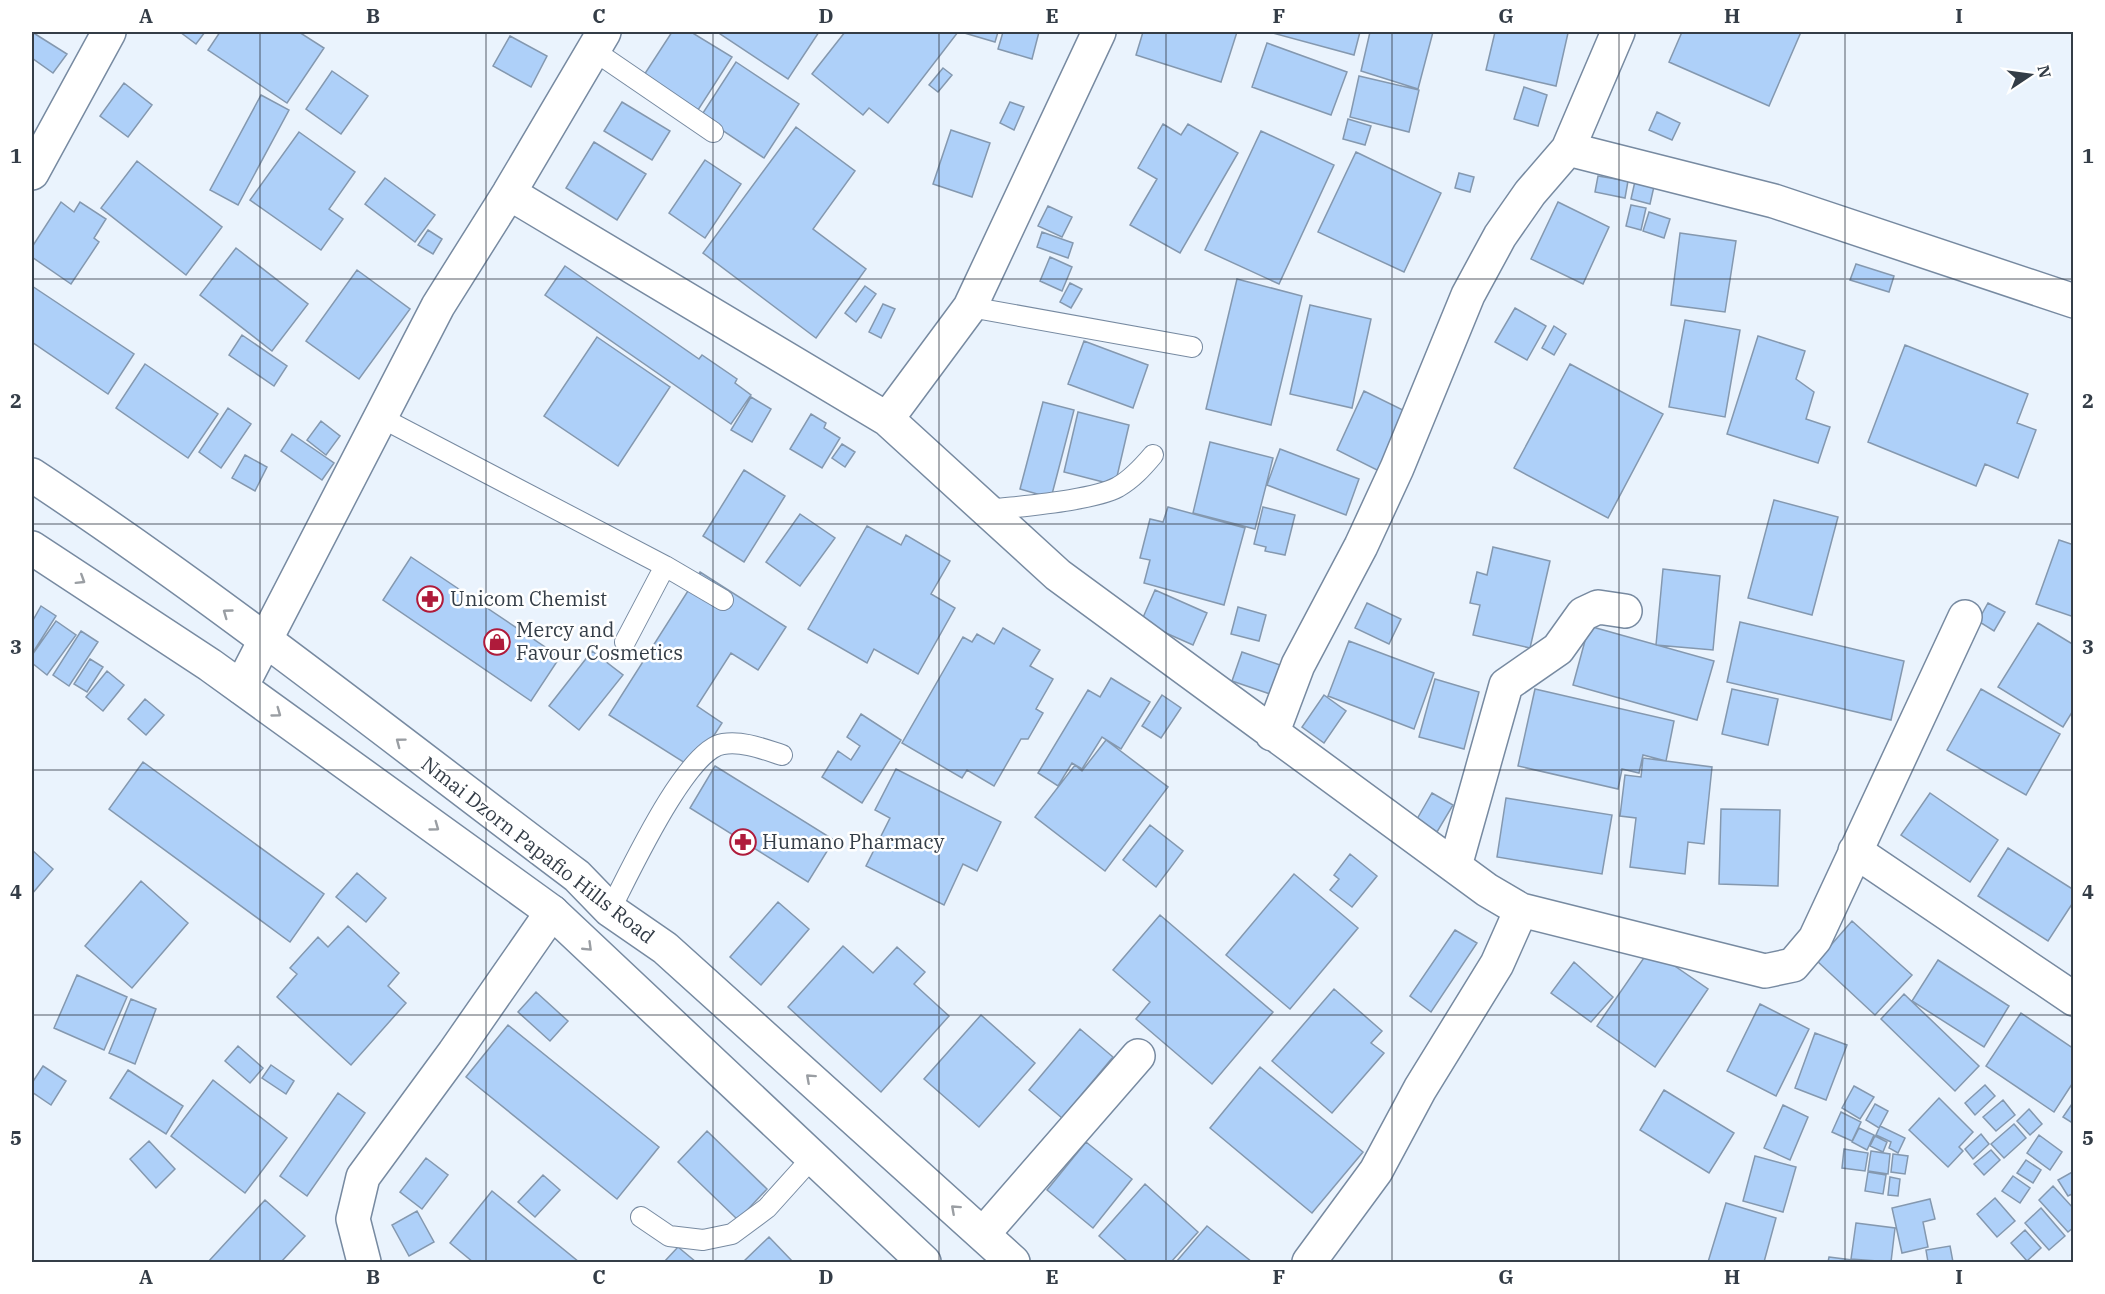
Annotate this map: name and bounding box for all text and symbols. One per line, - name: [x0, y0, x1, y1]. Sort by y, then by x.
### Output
- text: A: [139, 2, 153, 29]
- text: B: [366, 2, 380, 29]
- text: C: [592, 2, 606, 29]
- text: D: [818, 2, 834, 29]
- text: E: [1045, 2, 1059, 29]
- text: F: [1273, 2, 1285, 29]
- text: G: [1498, 2, 1514, 29]
- text: H: [1724, 2, 1740, 29]
- text: I: [1955, 2, 1963, 29]
- north arrow: [2000, 45, 2060, 105]
- text: N: [2033, 63, 2056, 80]
- text: 1: [10, 142, 22, 169]
- text: 1: [2082, 142, 2094, 169]
- text: 2: [10, 387, 22, 414]
- text: 2: [2082, 387, 2094, 414]
- one-way arrow: [75, 572, 85, 584]
- pharmacy icon: Unicom Chemist: [415, 584, 445, 614]
- place label: Unicom Chemist: [450, 585, 607, 612]
- one-way arrow: [222, 609, 233, 620]
- place label: Mercy and Favour Cosmetics: [516, 616, 683, 666]
- shop icon: Mercy and Favour Cosmetics: [482, 627, 512, 657]
- text: 3: [10, 633, 22, 660]
- text: 3: [2082, 633, 2094, 660]
- one-way arrow: [270, 706, 281, 717]
- one-way arrow: [395, 739, 406, 750]
- street label: Nmai Dzorn Papafio Hills Road: [416, 750, 661, 949]
- one-way arrow: [428, 820, 439, 831]
- pharmacy icon: Humano Pharmacy: [728, 827, 758, 857]
- place label: Humano Pharmacy: [762, 828, 945, 855]
- text: 4: [10, 878, 22, 905]
- text: 4: [2082, 878, 2094, 905]
- one-way arrow: [582, 940, 592, 951]
- one-way arrow: [806, 1074, 817, 1085]
- text: 5: [10, 1124, 22, 1151]
- text: 5: [2082, 1124, 2094, 1151]
- one-way arrow: [951, 1205, 962, 1216]
- text: A: [139, 1263, 153, 1290]
- text: B: [366, 1263, 380, 1290]
- text: C: [592, 1263, 606, 1290]
- text: D: [818, 1263, 834, 1290]
- text: E: [1045, 1263, 1059, 1290]
- text: F: [1273, 1263, 1285, 1290]
- text: G: [1498, 1263, 1514, 1290]
- text: H: [1724, 1263, 1740, 1290]
- text: I: [1955, 1263, 1963, 1290]

